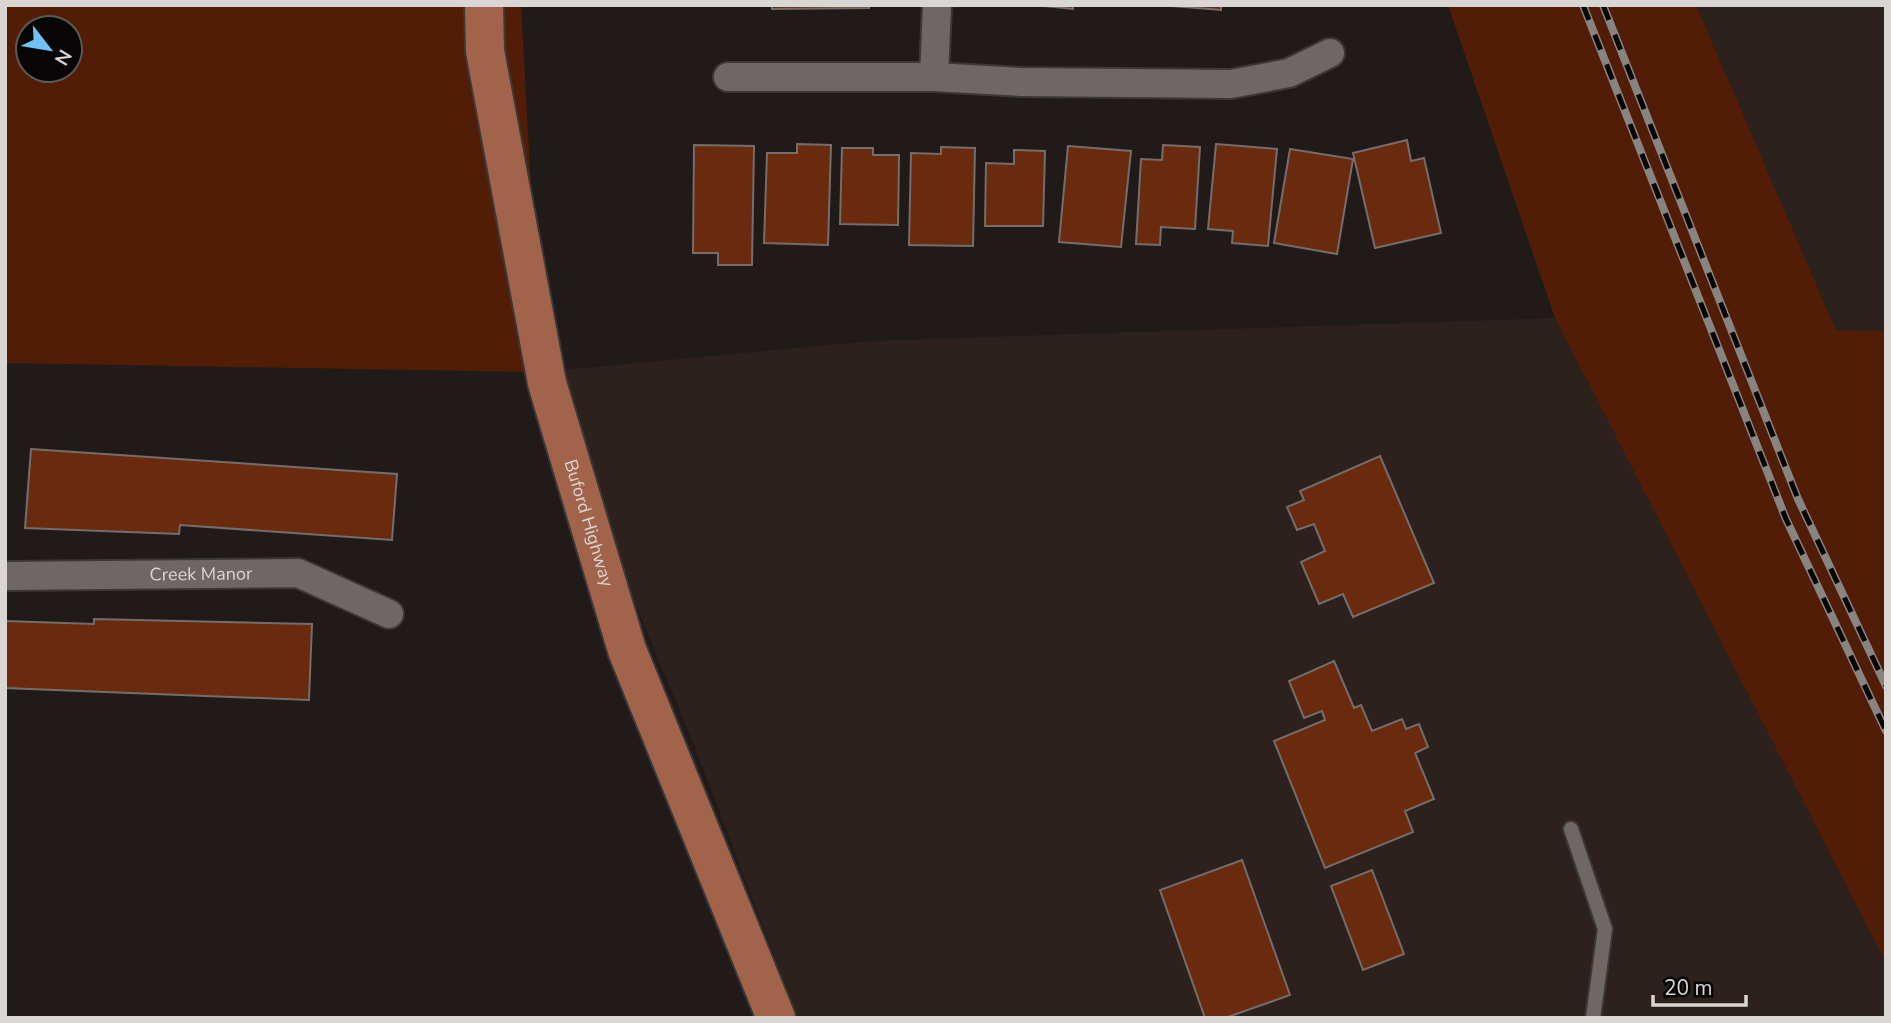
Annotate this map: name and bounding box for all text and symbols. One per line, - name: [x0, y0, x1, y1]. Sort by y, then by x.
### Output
- north arrow: [14, 14, 84, 84]
- text: N: [48, 44, 78, 70]
- street label: Buford Highway: [559, 457, 620, 590]
- street label: Creek Manor: [149, 561, 253, 587]
- scale bar: [1653, 964, 1746, 1008]
- text: 20 m: [1664, 974, 1713, 1002]

